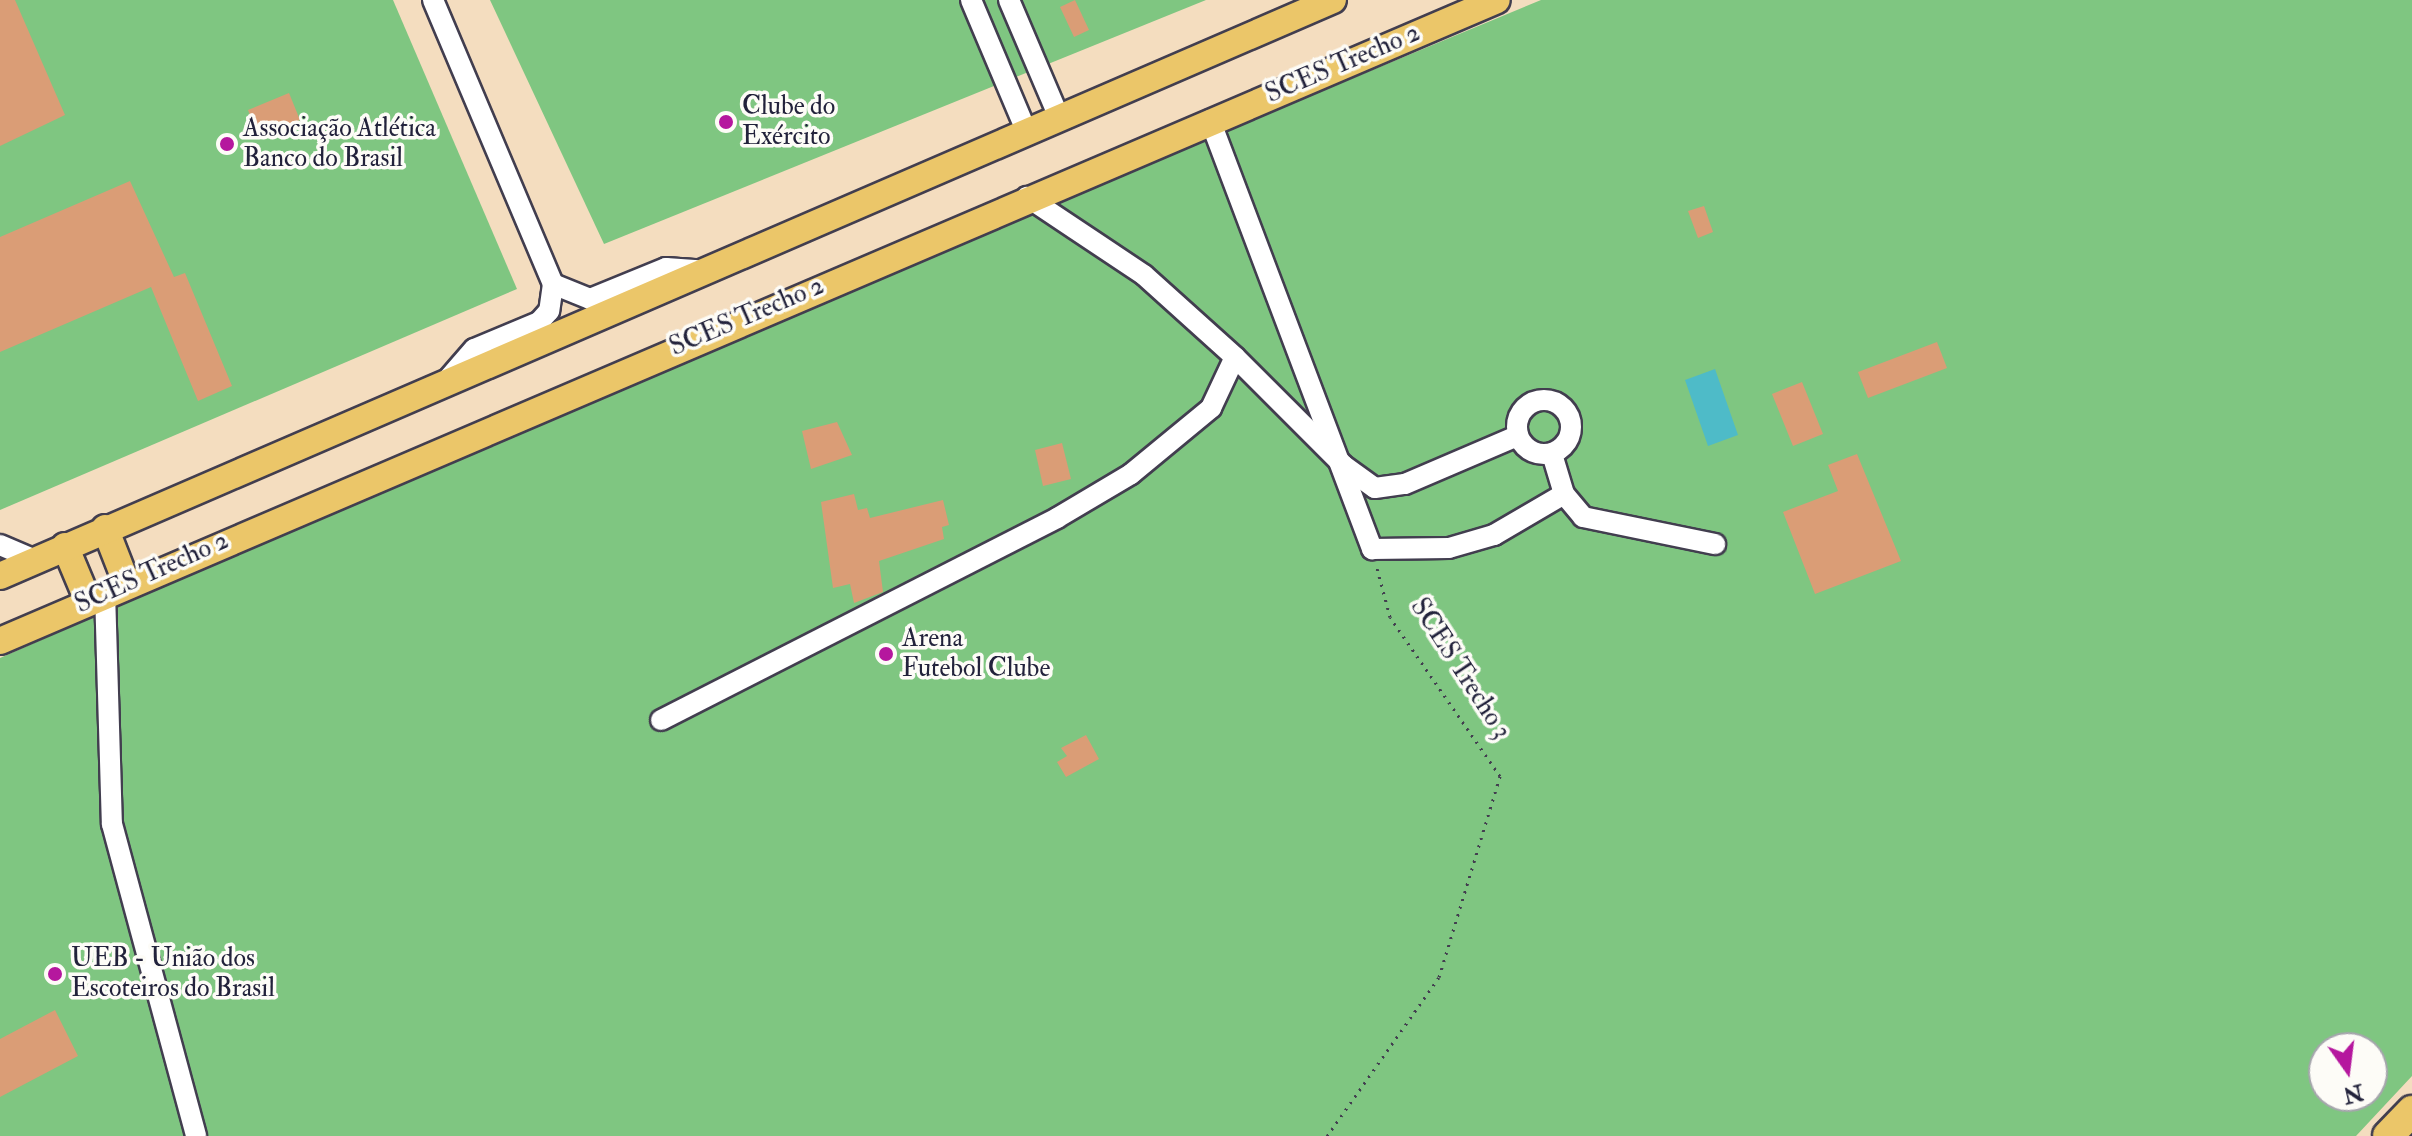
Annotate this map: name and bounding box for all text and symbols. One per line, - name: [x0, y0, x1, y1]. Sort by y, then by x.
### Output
- street label: SCES Trecho 2: [1261, 18, 1425, 110]
- place label: Clube do Exército: [742, 91, 835, 152]
- place label: Associação Atlética Banco do Brasil: [243, 113, 436, 174]
- marker: Clube do Exército: [717, 113, 735, 131]
- marker: Associação Atlética Banco do Brasil: [218, 135, 236, 153]
- street label: SCES Trecho 2: [665, 271, 829, 363]
- street label: SCES Trecho 2: [71, 525, 233, 621]
- street label: SCES Trecho 3: [1403, 593, 1517, 745]
- place label: Arena Futebol Clube: [902, 623, 1050, 684]
- marker: Arena Futebol Clube: [877, 645, 895, 663]
- place label: UEB - União dos Escoteiros do Brasil: [71, 943, 275, 1004]
- marker: UEB - União dos Escoteiros do Brasil: [46, 965, 64, 983]
- north arrow: [2308, 1032, 2388, 1112]
- text: N: [2340, 1077, 2366, 1109]

